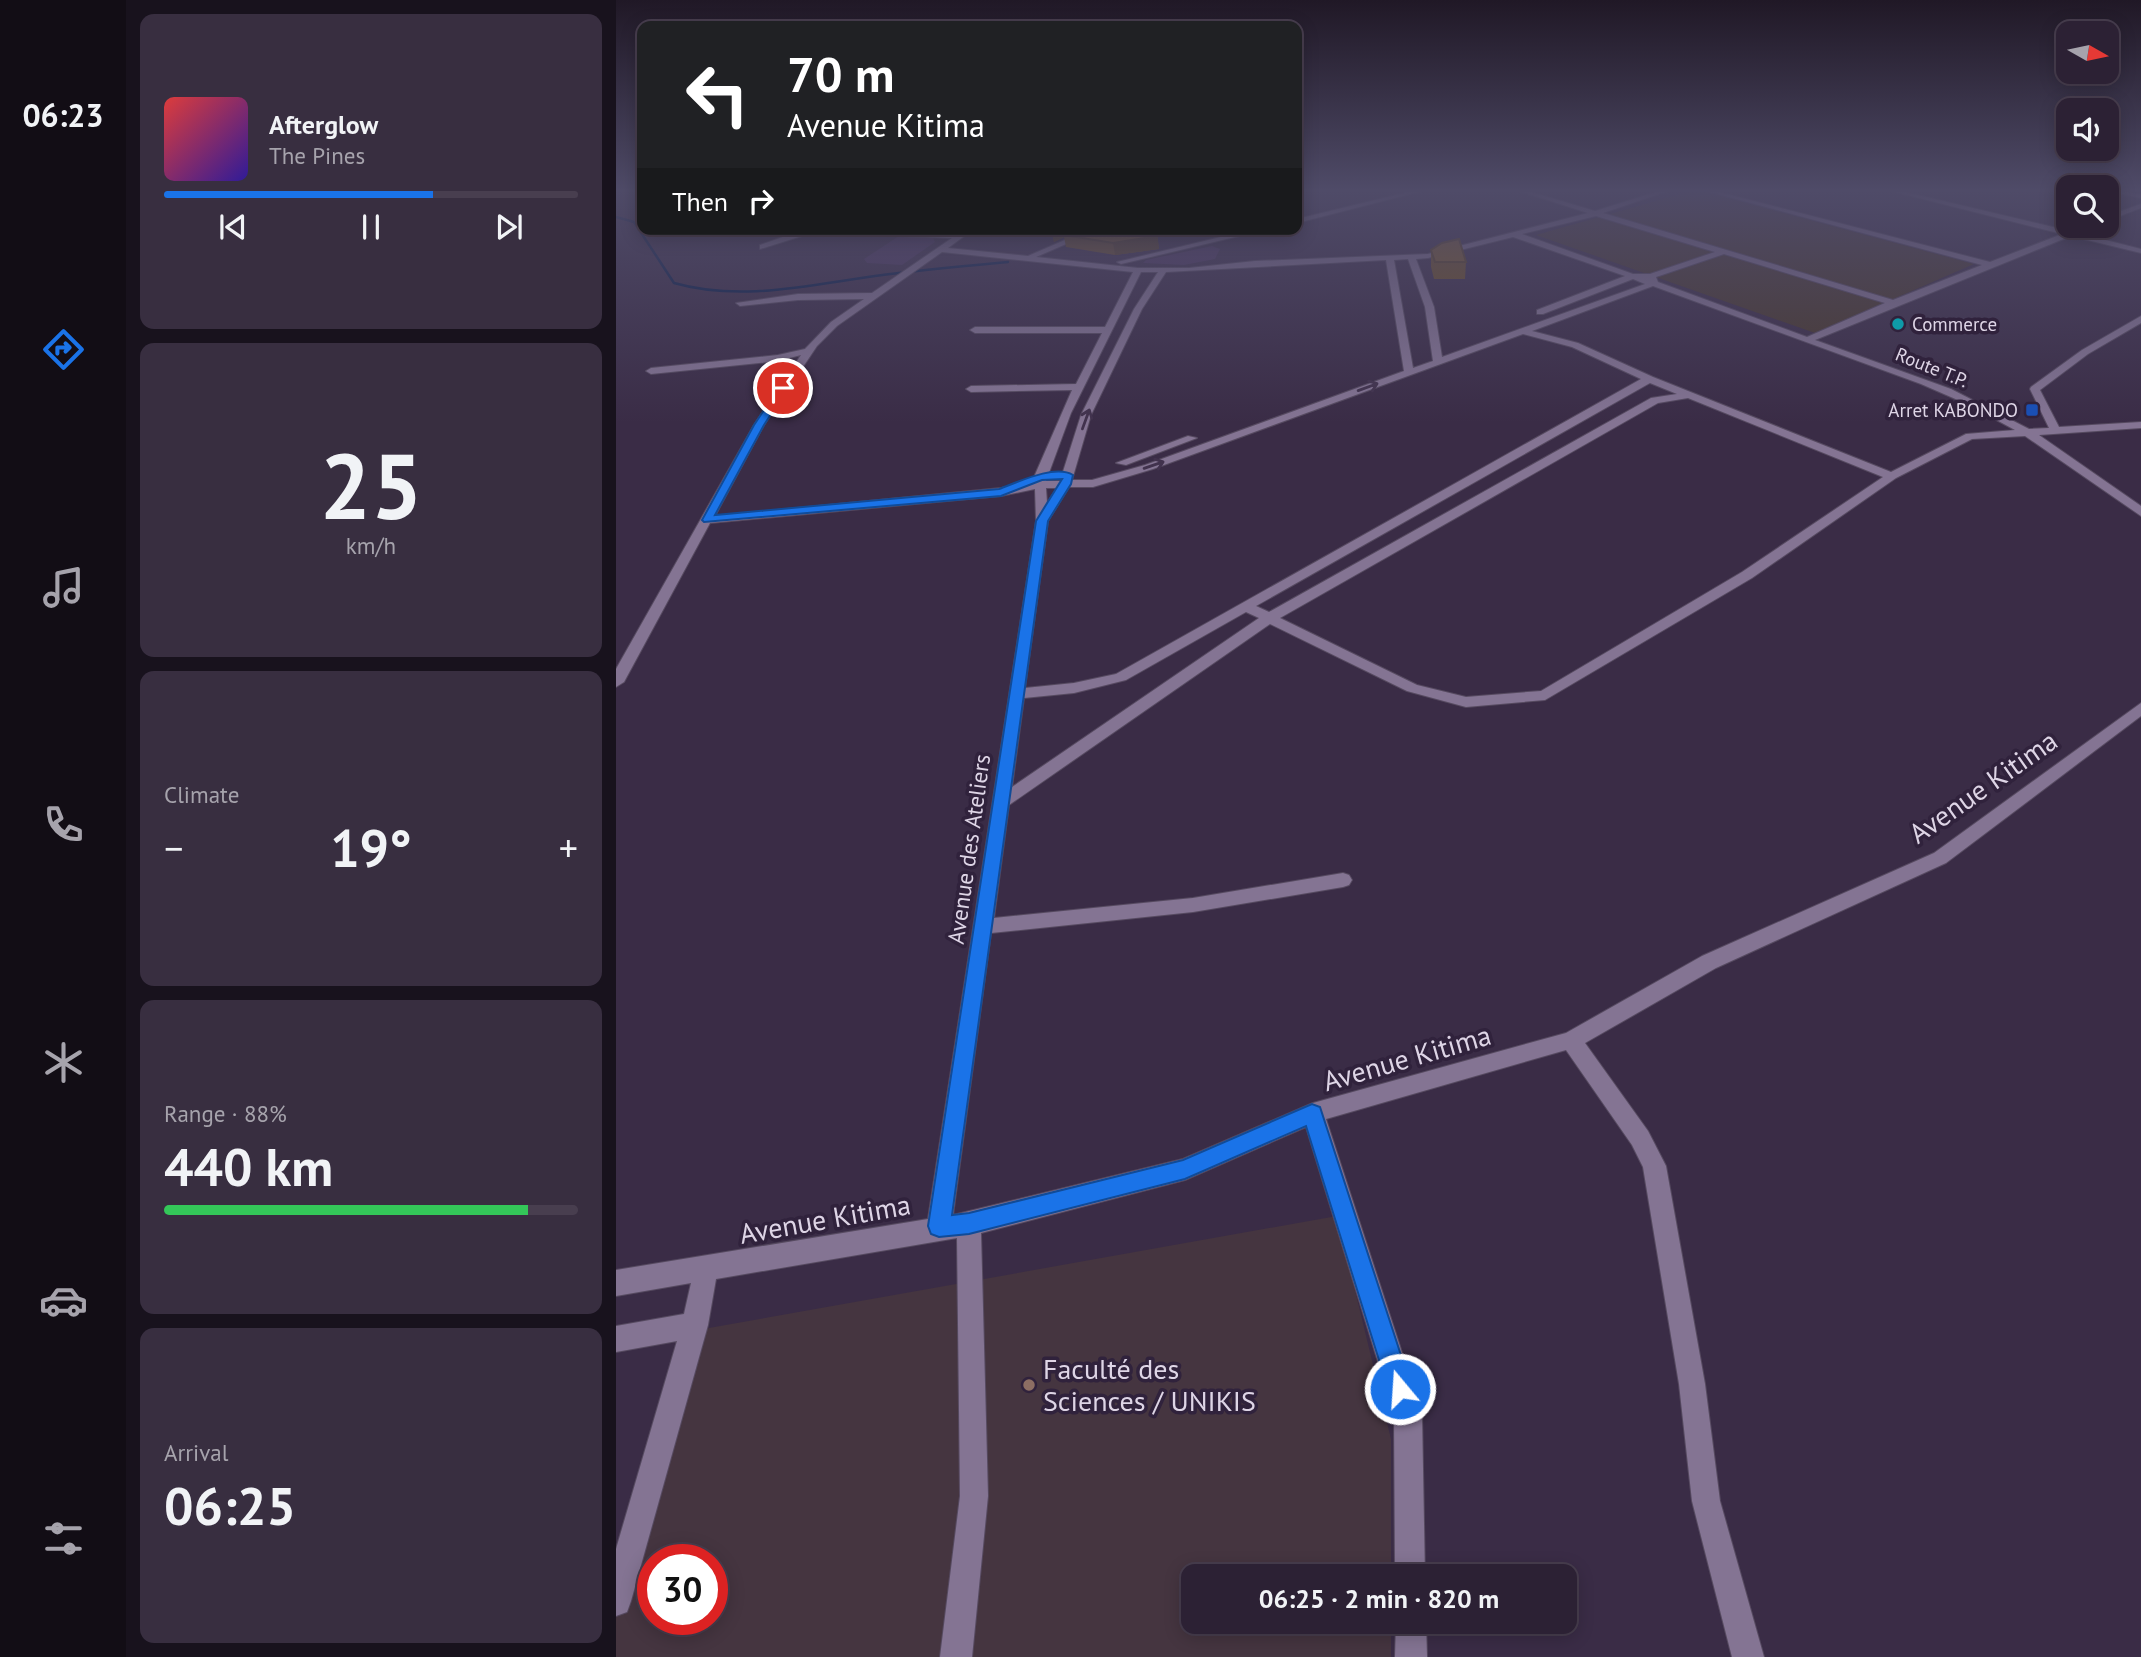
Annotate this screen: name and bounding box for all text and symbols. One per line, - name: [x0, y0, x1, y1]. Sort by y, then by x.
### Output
- north arrow: [2056, 21, 2119, 84]
- map controls: [2056, 21, 2119, 238]
- text: 70 m: [787, 42, 894, 106]
- icon: left: [672, 49, 763, 140]
- text: 06:23: [22, 94, 104, 136]
- button: sound: [2056, 98, 2119, 161]
- text: Avenue Kitima: [787, 104, 985, 146]
- text: Afterglow: [269, 108, 378, 141]
- text: The Pines: [269, 141, 365, 170]
- button: search: [2056, 175, 2119, 238]
- icon: right: [742, 182, 780, 220]
- text: Then: [672, 185, 728, 218]
- icon: previous: [214, 208, 252, 246]
- icon: pause: [352, 208, 390, 246]
- icon: next: [490, 208, 528, 246]
- place label: Commerce: [1912, 312, 1997, 336]
- marker: Commerce: [1890, 316, 1906, 332]
- icon: directions: [39, 325, 88, 374]
- street label: Route T.P.: [1892, 342, 1972, 392]
- pin: [753, 358, 813, 418]
- icon: arrive: [764, 369, 802, 407]
- one-way arrow: [1356, 380, 1378, 392]
- place label: Arret KABONDO: [1888, 398, 2018, 422]
- marker: Arret KABONDO: [2024, 402, 2040, 418]
- one-way arrow: [1080, 409, 1093, 431]
- text: 25: [319, 426, 423, 544]
- one-way arrow: [1142, 458, 1164, 470]
- text: km/h: [346, 531, 396, 560]
- icon: music: [39, 563, 88, 612]
- street label: Avenue Kitima: [1901, 722, 2064, 851]
- street label: Avenue des Ateliers: [941, 752, 996, 946]
- text: Climate: [164, 780, 239, 809]
- icon: phone: [39, 800, 88, 849]
- text: 19°: [330, 814, 412, 881]
- text: −: [164, 823, 183, 872]
- text: +: [559, 823, 578, 872]
- street label: Avenue Kitima: [1319, 1016, 1495, 1099]
- icon: climate: [39, 1038, 88, 1087]
- text: Range · 88%: [164, 1099, 287, 1128]
- text: 440 km: [164, 1133, 333, 1200]
- street label: Avenue Kitima: [736, 1185, 913, 1252]
- icon: car: [39, 1276, 88, 1325]
- place label: Faculté des Sciences / UNIKIS: [1043, 1350, 1256, 1419]
- position arrow: [1363, 1352, 1437, 1426]
- marker: Faculté des Sciences / UNIKIS: [1021, 1377, 1037, 1393]
- text: Arrival: [164, 1438, 228, 1467]
- text: 06:25: [164, 1472, 296, 1539]
- icon: filters: [39, 1514, 88, 1563]
- speed limit sign: 30: [637, 1544, 728, 1635]
- text: 06:25 · 2 min · 820 m: [1259, 1582, 1499, 1615]

